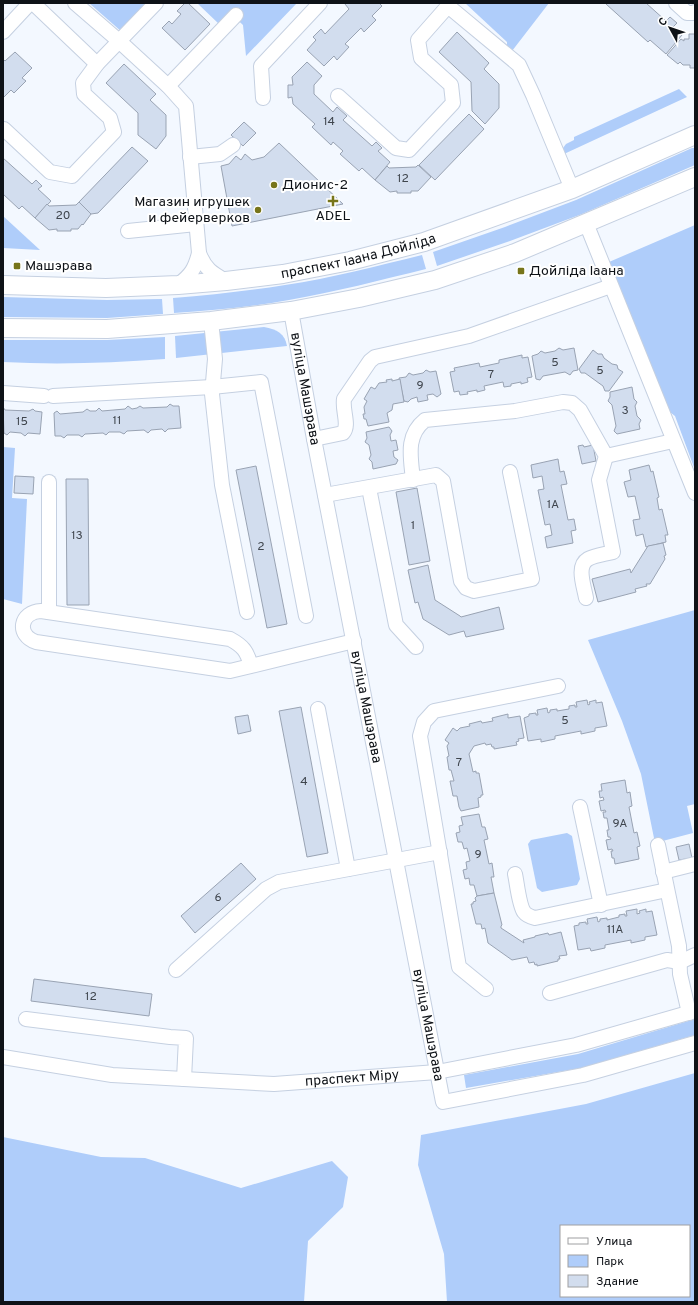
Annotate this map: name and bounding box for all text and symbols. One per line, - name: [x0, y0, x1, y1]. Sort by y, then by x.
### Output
- north arrow: [650, 8, 690, 48]
- text: С: [655, 15, 671, 29]
- house number: 14: [323, 114, 335, 130]
- house number: 12: [397, 171, 409, 187]
- place label: Дионис-2: [282, 177, 348, 194]
- marker: Дионис-2: [269, 180, 279, 190]
- place label: Магазин игрушек и фейерверков: [134, 194, 250, 227]
- marker: ADEL: [328, 196, 338, 206]
- marker: Магазин игрушек и фейерверков: [253, 205, 263, 215]
- house number: 20: [55, 208, 71, 224]
- place label: ADEL: [316, 208, 351, 225]
- street label: праспект Іаана Дойліда: [279, 230, 438, 283]
- place label: Машэрава: [25, 258, 93, 275]
- marker: Машэрава: [12, 261, 22, 271]
- place label: Дойліда Іаана: [529, 263, 624, 280]
- marker: Дойліда Іаана: [516, 266, 526, 276]
- street label: вуліца Машэрава: [287, 331, 323, 447]
- house number: 5: [551, 355, 559, 371]
- house number: 5: [596, 363, 604, 379]
- house number: 7: [488, 367, 494, 383]
- house number: 9: [416, 378, 424, 394]
- house number: 3: [621, 403, 629, 419]
- house number: 11: [113, 413, 121, 429]
- house number: 15: [16, 414, 28, 430]
- house number: 1А: [547, 497, 559, 513]
- house number: 1: [411, 518, 415, 534]
- house number: 13: [71, 528, 83, 544]
- house number: 2: [257, 539, 265, 555]
- street label: вуліца Машэрава: [347, 649, 385, 765]
- house number: 5: [561, 713, 569, 729]
- house number: 7: [456, 755, 462, 771]
- house number: 4: [300, 774, 308, 790]
- house number: 9А: [613, 816, 627, 832]
- house number: 9: [474, 847, 482, 863]
- house number: 6: [214, 890, 222, 906]
- house number: 11А: [607, 922, 623, 938]
- street label: вуліца Машэрава: [409, 967, 447, 1083]
- house number: 12: [85, 989, 97, 1005]
- street label: праспект Міру: [304, 1066, 400, 1090]
- legend: [560, 1225, 690, 1297]
- text: Улица: [596, 1234, 632, 1250]
- text: Парк: [596, 1254, 624, 1270]
- text: Здание: [596, 1274, 639, 1290]

